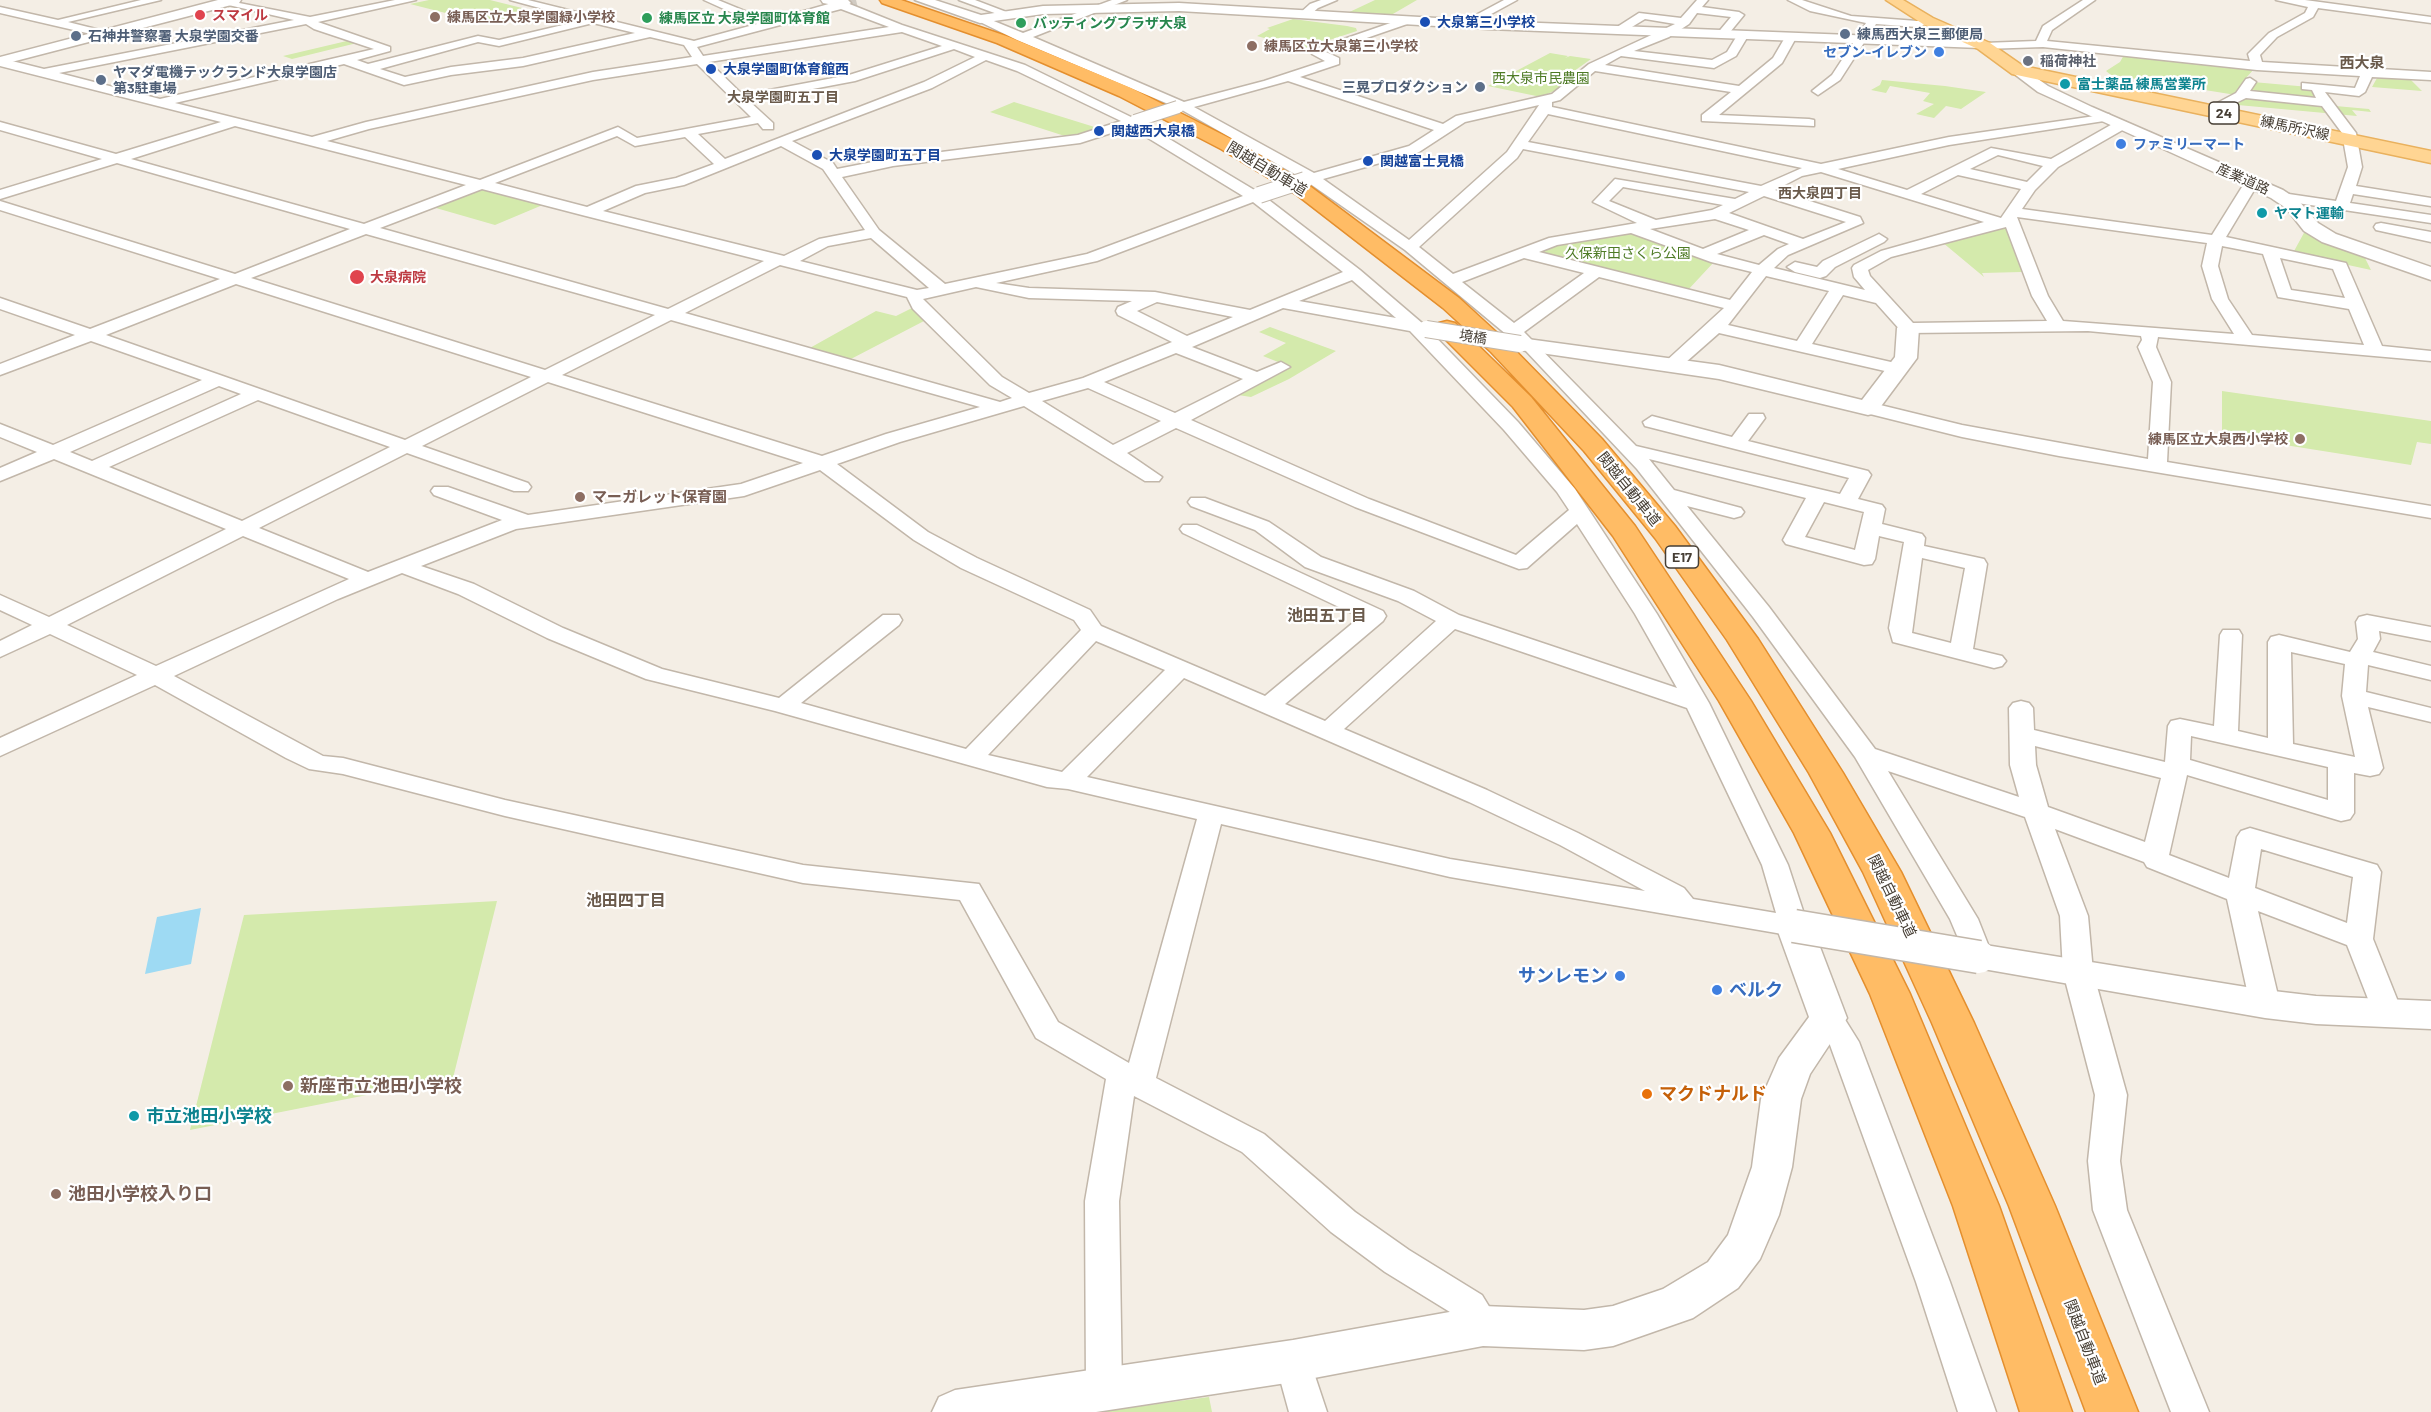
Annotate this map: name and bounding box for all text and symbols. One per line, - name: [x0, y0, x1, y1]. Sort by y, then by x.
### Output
- place label: スマイル: [212, 7, 268, 23]
- marker: スマイル: [193, 8, 207, 22]
- place label: 練馬区立大泉学園緑小学校: [447, 9, 615, 25]
- marker: 練馬区立大泉学園緑小学校: [428, 10, 442, 24]
- place label: 練馬区立 大泉学園町体育館: [659, 10, 830, 26]
- marker: 練馬区立 大泉学園町体育館: [640, 11, 654, 25]
- place label: 大泉第三小学校: [1437, 14, 1535, 30]
- place label: バッティングプラザ大泉: [1033, 15, 1187, 31]
- marker: 大泉第三小学校: [1418, 15, 1432, 29]
- marker: バッティングプラザ大泉: [1014, 16, 1028, 30]
- place label: 練馬西大泉三郵便局: [1857, 26, 1983, 42]
- marker: 練馬西大泉三郵便局: [1838, 27, 1852, 41]
- place label: 石神井警察署 大泉学園交番: [88, 28, 259, 44]
- marker: 石神井警察署 大泉学園交番: [69, 29, 83, 43]
- place label: 練馬区立大泉第三小学校: [1264, 38, 1418, 54]
- marker: 練馬区立大泉第三小学校: [1245, 39, 1259, 53]
- place label: セブン-イレブン: [1823, 44, 1927, 60]
- marker: セブン-イレブン: [1932, 45, 1946, 59]
- place label: 稲荷神社: [2040, 53, 2096, 69]
- marker: 稲荷神社: [2021, 54, 2035, 68]
- district label: 西大泉: [2340, 54, 2384, 72]
- place label: 大泉学園町体育館西: [723, 61, 849, 77]
- marker: 大泉学園町体育館西: [704, 62, 718, 76]
- place label: ヤマダ電機テックランド大泉学園店 第3駐車場: [113, 64, 337, 96]
- park label: 西大泉市民農園: [1492, 70, 1590, 86]
- marker: ヤマダ電機テックランド大泉学園店 第3駐車場: [94, 73, 108, 87]
- place label: 富士薬品 練馬営業所: [2077, 76, 2206, 92]
- marker: 富士薬品 練馬営業所: [2058, 77, 2072, 91]
- place label: 三晃プロダクション: [1342, 79, 1468, 95]
- marker: 三晃プロダクション: [1473, 80, 1487, 94]
- district label: 大泉学園町五丁目: [727, 89, 839, 105]
- road number: 24: [2209, 102, 2239, 124]
- street label: 練馬所沢線: [2259, 113, 2331, 143]
- place label: 関越西大泉橋: [1111, 123, 1195, 139]
- marker: 関越西大泉橋: [1092, 124, 1106, 138]
- place label: ファミリーマート: [2133, 136, 2245, 152]
- marker: ファミリーマート: [2114, 137, 2128, 151]
- street label: 関越自動車道: [1224, 138, 1310, 200]
- place label: 大泉学園町五丁目: [829, 147, 941, 163]
- marker: 大泉学園町五丁目: [810, 148, 824, 162]
- place label: 関越富士見橋: [1380, 153, 1464, 169]
- marker: 関越富士見橋: [1361, 154, 1375, 168]
- street label: 産業道路: [2214, 160, 2272, 198]
- district label: 西大泉四丁目: [1778, 185, 1862, 201]
- place label: ヤマト運輸: [2274, 205, 2344, 221]
- marker: ヤマト運輸: [2255, 206, 2269, 220]
- park label: 久保新田さくら公園: [1565, 245, 1691, 261]
- marker: 大泉病院: [348, 268, 366, 286]
- place label: 大泉病院: [370, 269, 426, 285]
- street label: 境橋: [1458, 327, 1488, 347]
- place label: 練馬区立大泉西小学校: [2148, 431, 2288, 447]
- marker: 練馬区立大泉西小学校: [2293, 432, 2307, 446]
- street label: 関越自動車道: [1594, 448, 1664, 530]
- place label: マーガレット保育園: [592, 488, 727, 506]
- marker: マーガレット保育園: [573, 490, 587, 504]
- road number: E17: [1666, 546, 1698, 568]
- district label: 池田五丁目: [1287, 606, 1367, 626]
- street label: 関越自動車道: [1864, 852, 1920, 940]
- district label: 池田四丁目: [586, 891, 666, 911]
- place label: サンレモン: [1518, 965, 1608, 987]
- marker: サンレモン: [1613, 969, 1627, 983]
- place label: ベルク: [1729, 979, 1783, 1001]
- marker: ベルク: [1710, 983, 1724, 997]
- place label: 新座市立池田小学校: [300, 1075, 462, 1097]
- marker: 新座市立池田小学校: [281, 1079, 295, 1093]
- place label: マクドナルド: [1659, 1083, 1767, 1105]
- marker: マクドナルド: [1640, 1087, 1654, 1101]
- place label: 市立池田小学校: [146, 1105, 272, 1127]
- marker: 市立池田小学校: [127, 1109, 141, 1123]
- place label: 池田小学校入り口: [68, 1183, 212, 1205]
- marker: 池田小学校入り口: [49, 1187, 63, 1201]
- street label: 関越自動車道: [2060, 1297, 2110, 1387]

